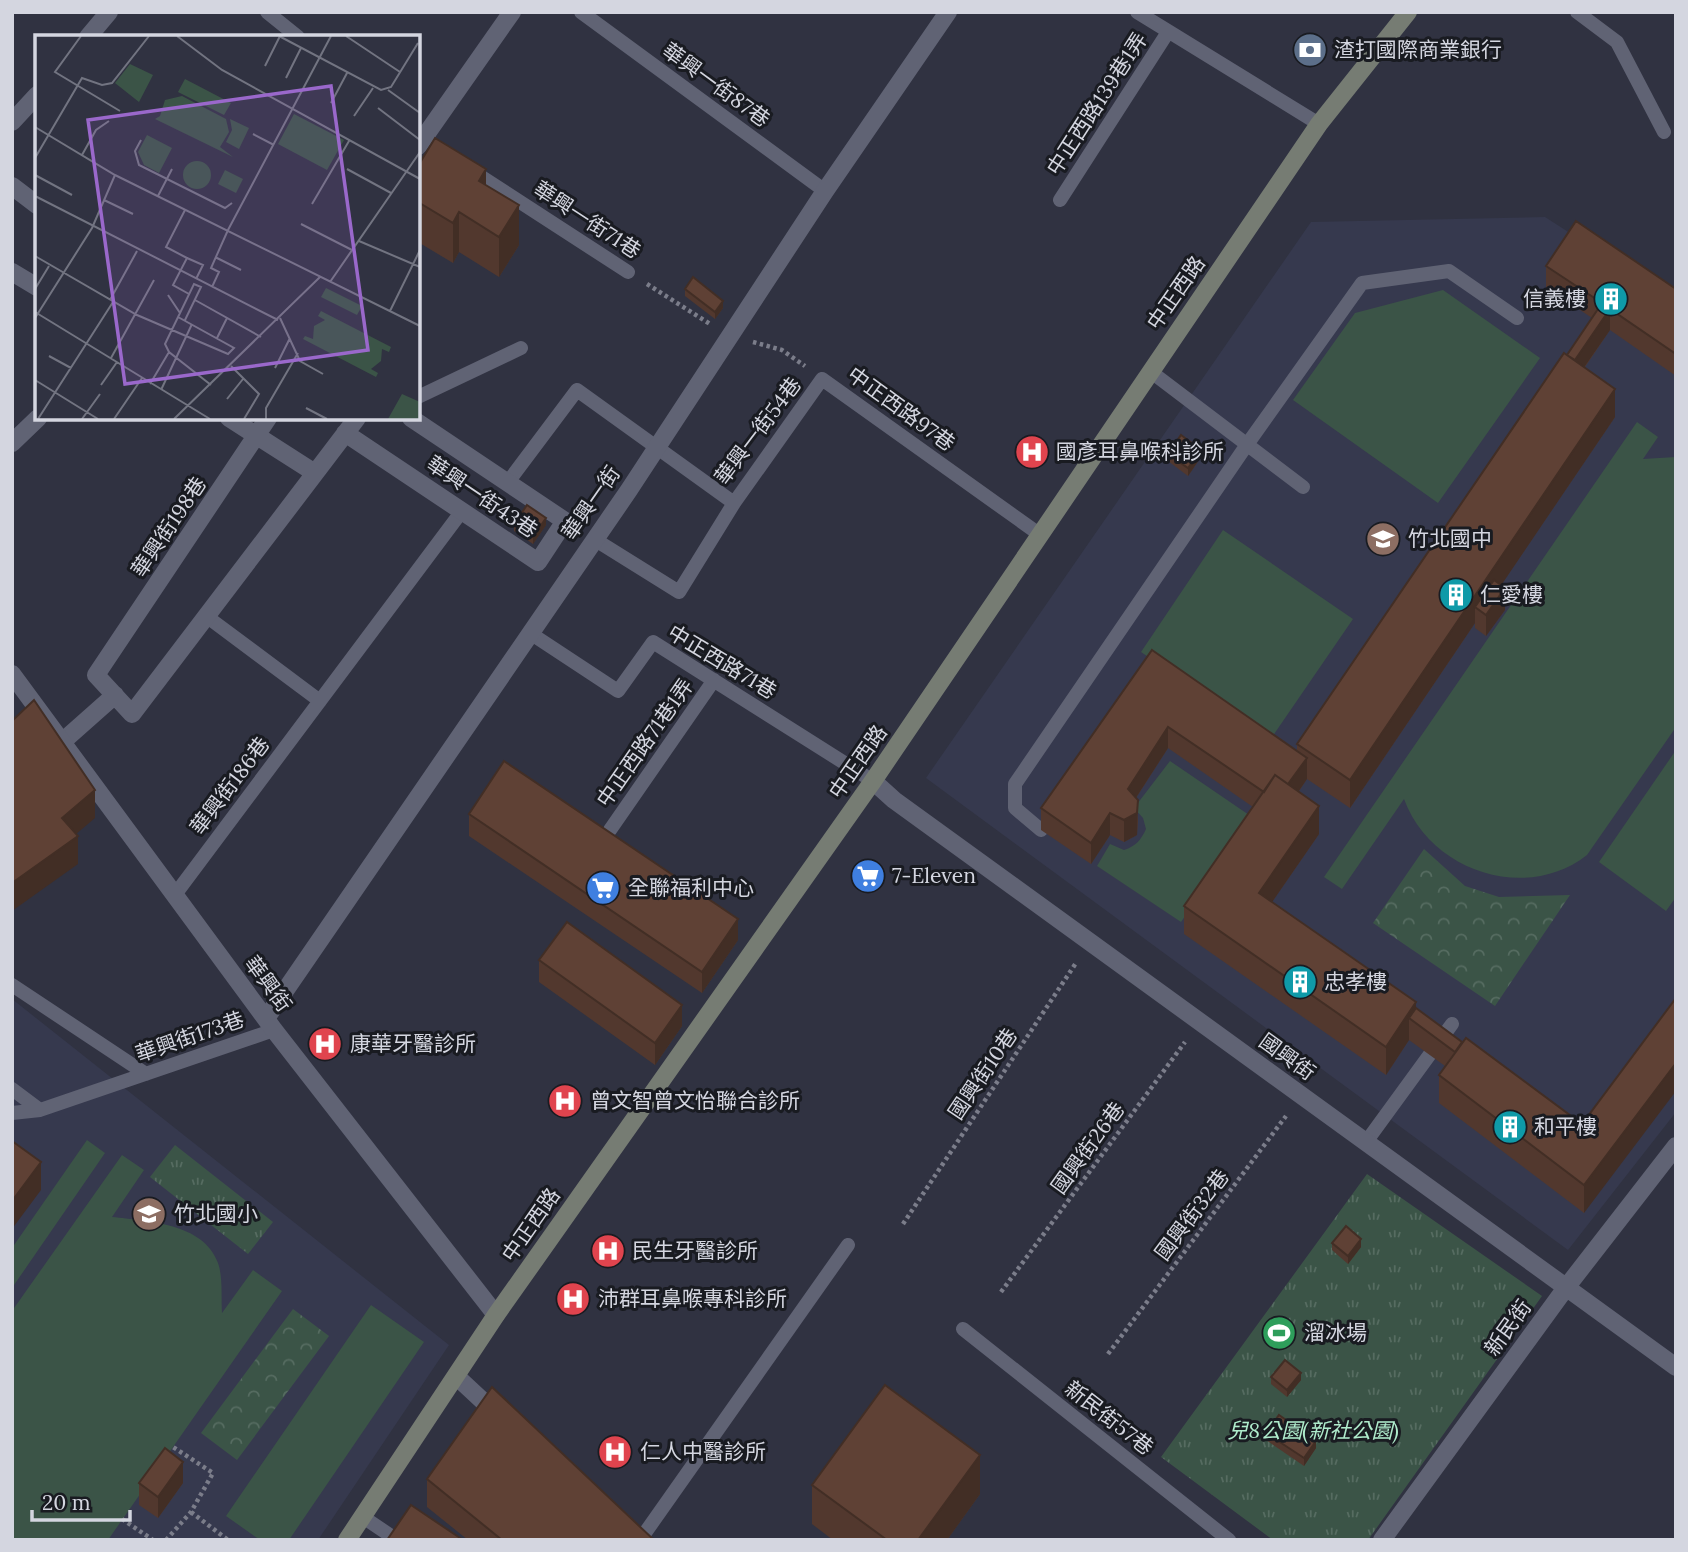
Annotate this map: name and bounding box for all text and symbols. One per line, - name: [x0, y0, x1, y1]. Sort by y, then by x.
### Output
- street label: 中正西路139巷1弄: [1040, 27, 1153, 180]
- bank icon: 渣打國際商業銀行: [1291, 31, 1329, 69]
- inset map: [35, 35, 420, 420]
- place label: 渣打國際商業銀行: [1334, 36, 1502, 63]
- street label: 華興一街87巷: [657, 37, 775, 133]
- street label: 華興一街71巷: [529, 175, 646, 264]
- street label: 中正西路: [1140, 251, 1211, 335]
- building icon: 信義樓: [1592, 280, 1630, 318]
- place label: 信義樓: [1523, 285, 1586, 312]
- street label: 中正西路97巷: [842, 361, 960, 457]
- street label: 華興一街54巷: [708, 372, 807, 490]
- hospital icon: 國彥耳鼻喉科診所: [1013, 433, 1051, 471]
- place label: 國彥耳鼻喉科診所: [1056, 438, 1224, 465]
- street label: 華興一街43巷: [422, 450, 543, 544]
- street label: 華興一街: [555, 461, 626, 545]
- street label: 華興街198巷: [125, 471, 212, 582]
- school or university icon: 竹北國中: [1364, 520, 1402, 558]
- place label: 竹北國中: [1408, 525, 1492, 552]
- building icon: 仁愛樓: [1437, 576, 1475, 614]
- place label: 仁愛樓: [1480, 581, 1543, 608]
- street label: 中正西路71巷: [663, 618, 782, 705]
- street label: 中正西路71巷1弄: [590, 673, 699, 812]
- street label: 中正西路: [822, 720, 893, 804]
- street label: 華興街186巷: [184, 731, 275, 840]
- supermarket icon: 7-Eleven: [849, 857, 887, 895]
- place label: 7-Eleven: [892, 862, 976, 889]
- supermarket icon: 全聯福利中心: [584, 869, 622, 907]
- place label: 全聯福利中心: [628, 874, 754, 901]
- street label: 華興街: [239, 950, 298, 1017]
- building icon: 忠孝樓: [1281, 963, 1319, 1001]
- place label: 忠孝樓: [1324, 968, 1387, 995]
- street label: 華興街173巷: [132, 1005, 248, 1068]
- street label: 國興街10巷: [942, 1023, 1023, 1125]
- hospital icon: 康華牙醫診所: [306, 1025, 344, 1063]
- street label: 國興街: [1254, 1027, 1321, 1086]
- place label: 康華牙醫診所: [350, 1030, 476, 1057]
- hospital icon: 曾文智曾文怡聯合診所: [546, 1082, 584, 1120]
- place label: 曾文智曾文怡聯合診所: [590, 1087, 800, 1114]
- street label: 國興街26巷: [1045, 1096, 1130, 1199]
- building icon: 和平樓: [1491, 1108, 1529, 1146]
- place label: 和平樓: [1534, 1113, 1597, 1140]
- street label: 國興街32巷: [1149, 1164, 1235, 1266]
- street label: 中正西路: [495, 1183, 566, 1267]
- school or university icon: 竹北國小: [130, 1195, 168, 1233]
- place label: 竹北國小: [174, 1200, 258, 1227]
- hospital icon: 民生牙醫診所: [589, 1232, 627, 1270]
- place label: 民生牙醫診所: [632, 1237, 758, 1264]
- hospital icon: 沛群耳鼻喉專科診所: [554, 1280, 592, 1318]
- place label: 沛群耳鼻喉專科診所: [598, 1285, 787, 1312]
- street label: 新民街: [1478, 1294, 1537, 1361]
- sports icon: 溜冰場: [1260, 1314, 1298, 1352]
- place label: 溜冰場: [1304, 1319, 1367, 1346]
- street label: 新民街57巷: [1060, 1375, 1159, 1461]
- park label: 兒8公園(新社公園): [1227, 1417, 1399, 1444]
- hospital icon: 仁人中醫診所: [596, 1433, 634, 1471]
- place label: 仁人中醫診所: [640, 1438, 766, 1465]
- scale bar: [32, 1478, 130, 1522]
- text: 20 m: [42, 1489, 91, 1516]

